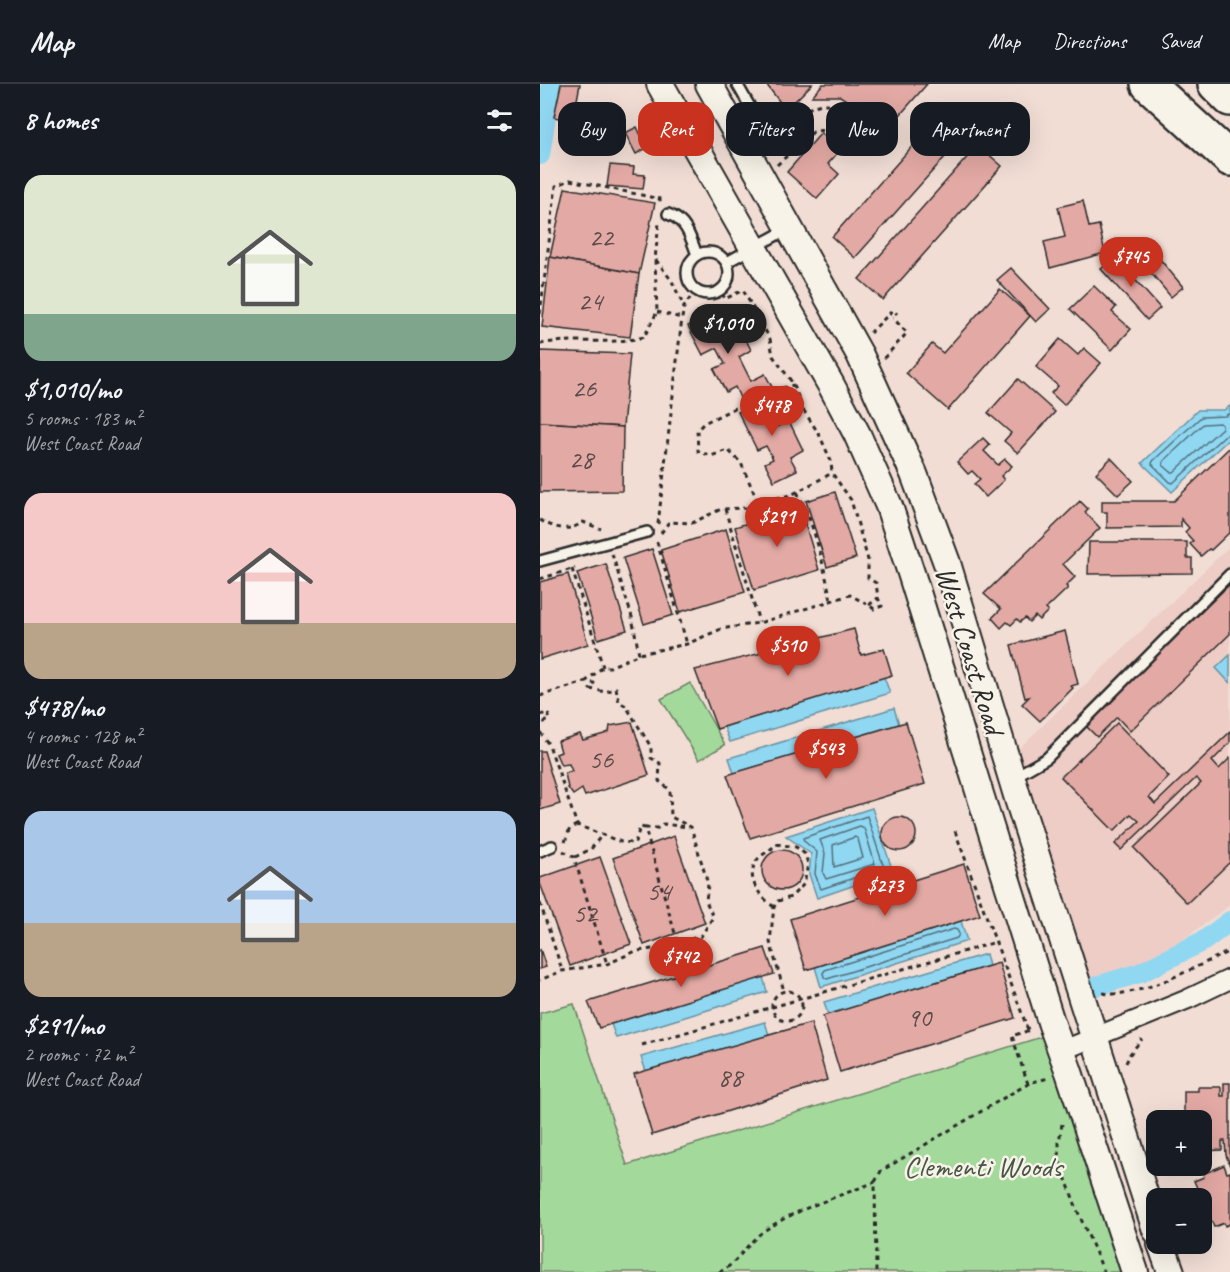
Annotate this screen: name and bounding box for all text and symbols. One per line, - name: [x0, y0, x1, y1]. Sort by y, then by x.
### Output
- text: Map: [30, 24, 73, 59]
- text: Map: [988, 28, 1020, 54]
- text: Directions: [1053, 28, 1126, 54]
- text: Saved: [1159, 28, 1200, 54]
- chip: Buy: [558, 102, 626, 156]
- chip: Rent: [638, 102, 714, 156]
- chip: Filters: [726, 102, 814, 156]
- chip: New: [826, 102, 898, 156]
- chip: Apartment: [910, 102, 1030, 156]
- text: 8 homes: [24, 104, 97, 137]
- icon: filters: [483, 104, 516, 137]
- icon: home: [216, 214, 324, 322]
- house number: 22: [589, 220, 615, 254]
- pin: $745: [1095, 237, 1167, 288]
- text: $745: [1113, 244, 1149, 269]
- house number: 24: [578, 284, 605, 318]
- pin: $1,010: [679, 304, 777, 355]
- text: $1,010: [704, 311, 752, 336]
- house number: 26: [572, 371, 597, 405]
- text: $1,010/mo: [24, 373, 121, 406]
- pin: $478: [736, 386, 808, 437]
- text: $478: [754, 393, 790, 418]
- text: 5 rooms · 183 m²: [24, 406, 141, 431]
- text: West Coast Road: [24, 431, 139, 456]
- house number: 28: [569, 442, 596, 476]
- pin: $291: [741, 497, 813, 548]
- text: $291: [759, 504, 795, 529]
- icon: home: [216, 532, 324, 640]
- street label: West Coast Road: [927, 562, 1015, 742]
- pin: $510: [752, 626, 824, 677]
- text: $510: [770, 633, 806, 658]
- text: $478/mo: [24, 691, 104, 724]
- text: 4 rooms · 128 m²: [24, 724, 141, 749]
- pin: $543: [790, 729, 862, 780]
- text: $543: [808, 736, 844, 761]
- house number: 56: [589, 742, 614, 776]
- text: West Coast Road: [24, 749, 139, 774]
- icon: home: [216, 850, 324, 958]
- pin: $273: [849, 866, 921, 917]
- text: $273: [867, 873, 903, 898]
- house number: 54: [647, 874, 674, 908]
- house number: 52: [573, 896, 599, 930]
- pin: $742: [645, 937, 717, 988]
- text: $742: [663, 944, 699, 969]
- house number: 90: [907, 1000, 933, 1034]
- text: $291/mo: [24, 1009, 104, 1042]
- text: 2 rooms · 72 m²: [24, 1042, 132, 1067]
- house number: 88: [718, 1060, 745, 1094]
- text: West Coast Road: [24, 1067, 139, 1092]
- map controls: [1146, 1110, 1212, 1254]
- button: +: [1146, 1110, 1212, 1176]
- park label: Clementi Woods: [904, 1147, 1065, 1185]
- button: −: [1146, 1188, 1212, 1254]

